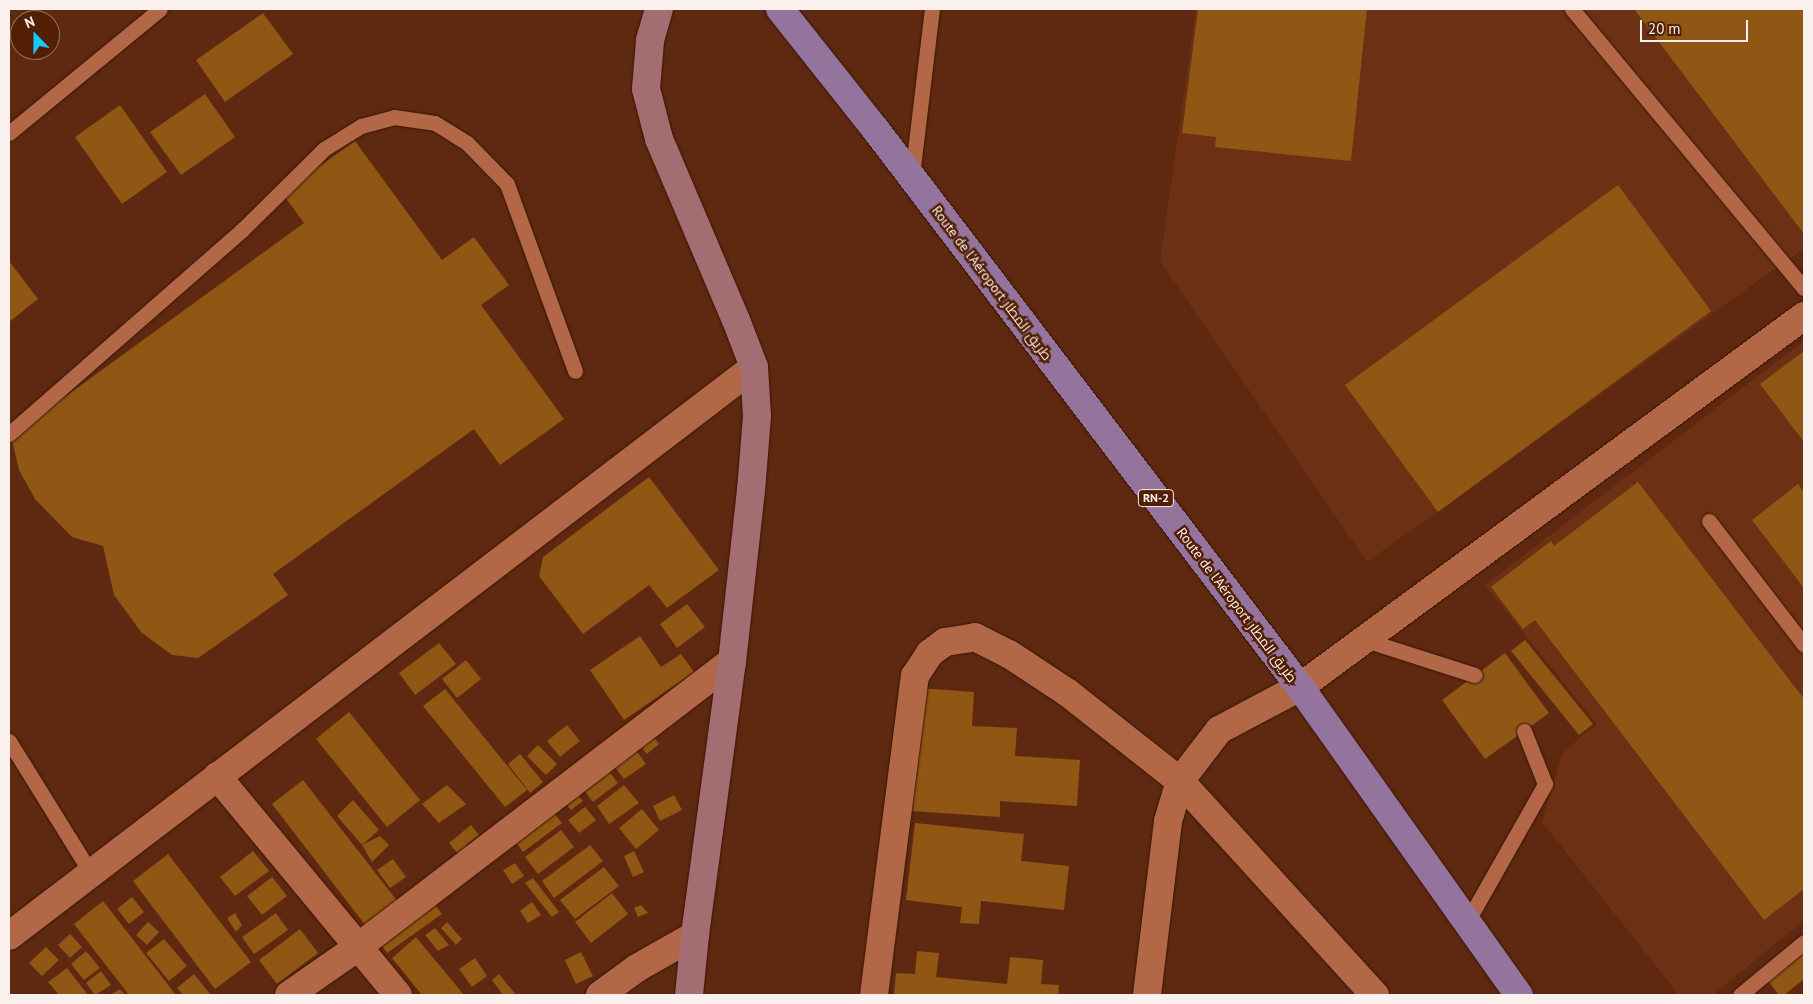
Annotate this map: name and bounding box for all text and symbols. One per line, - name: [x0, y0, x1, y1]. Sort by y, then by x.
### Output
- north arrow: [10, 10, 60, 60]
- scale bar: [1643, 10, 1750, 42]
- text: N: [22, 12, 37, 32]
- text: 20 m: [1648, 19, 1681, 38]
- street label: Route de l'Aéroport طريق المطار: [928, 202, 1056, 364]
- road number: RN-2: [1137, 488, 1175, 508]
- street label: Route de l'Aéroport طريق المطار: [1173, 524, 1301, 686]

